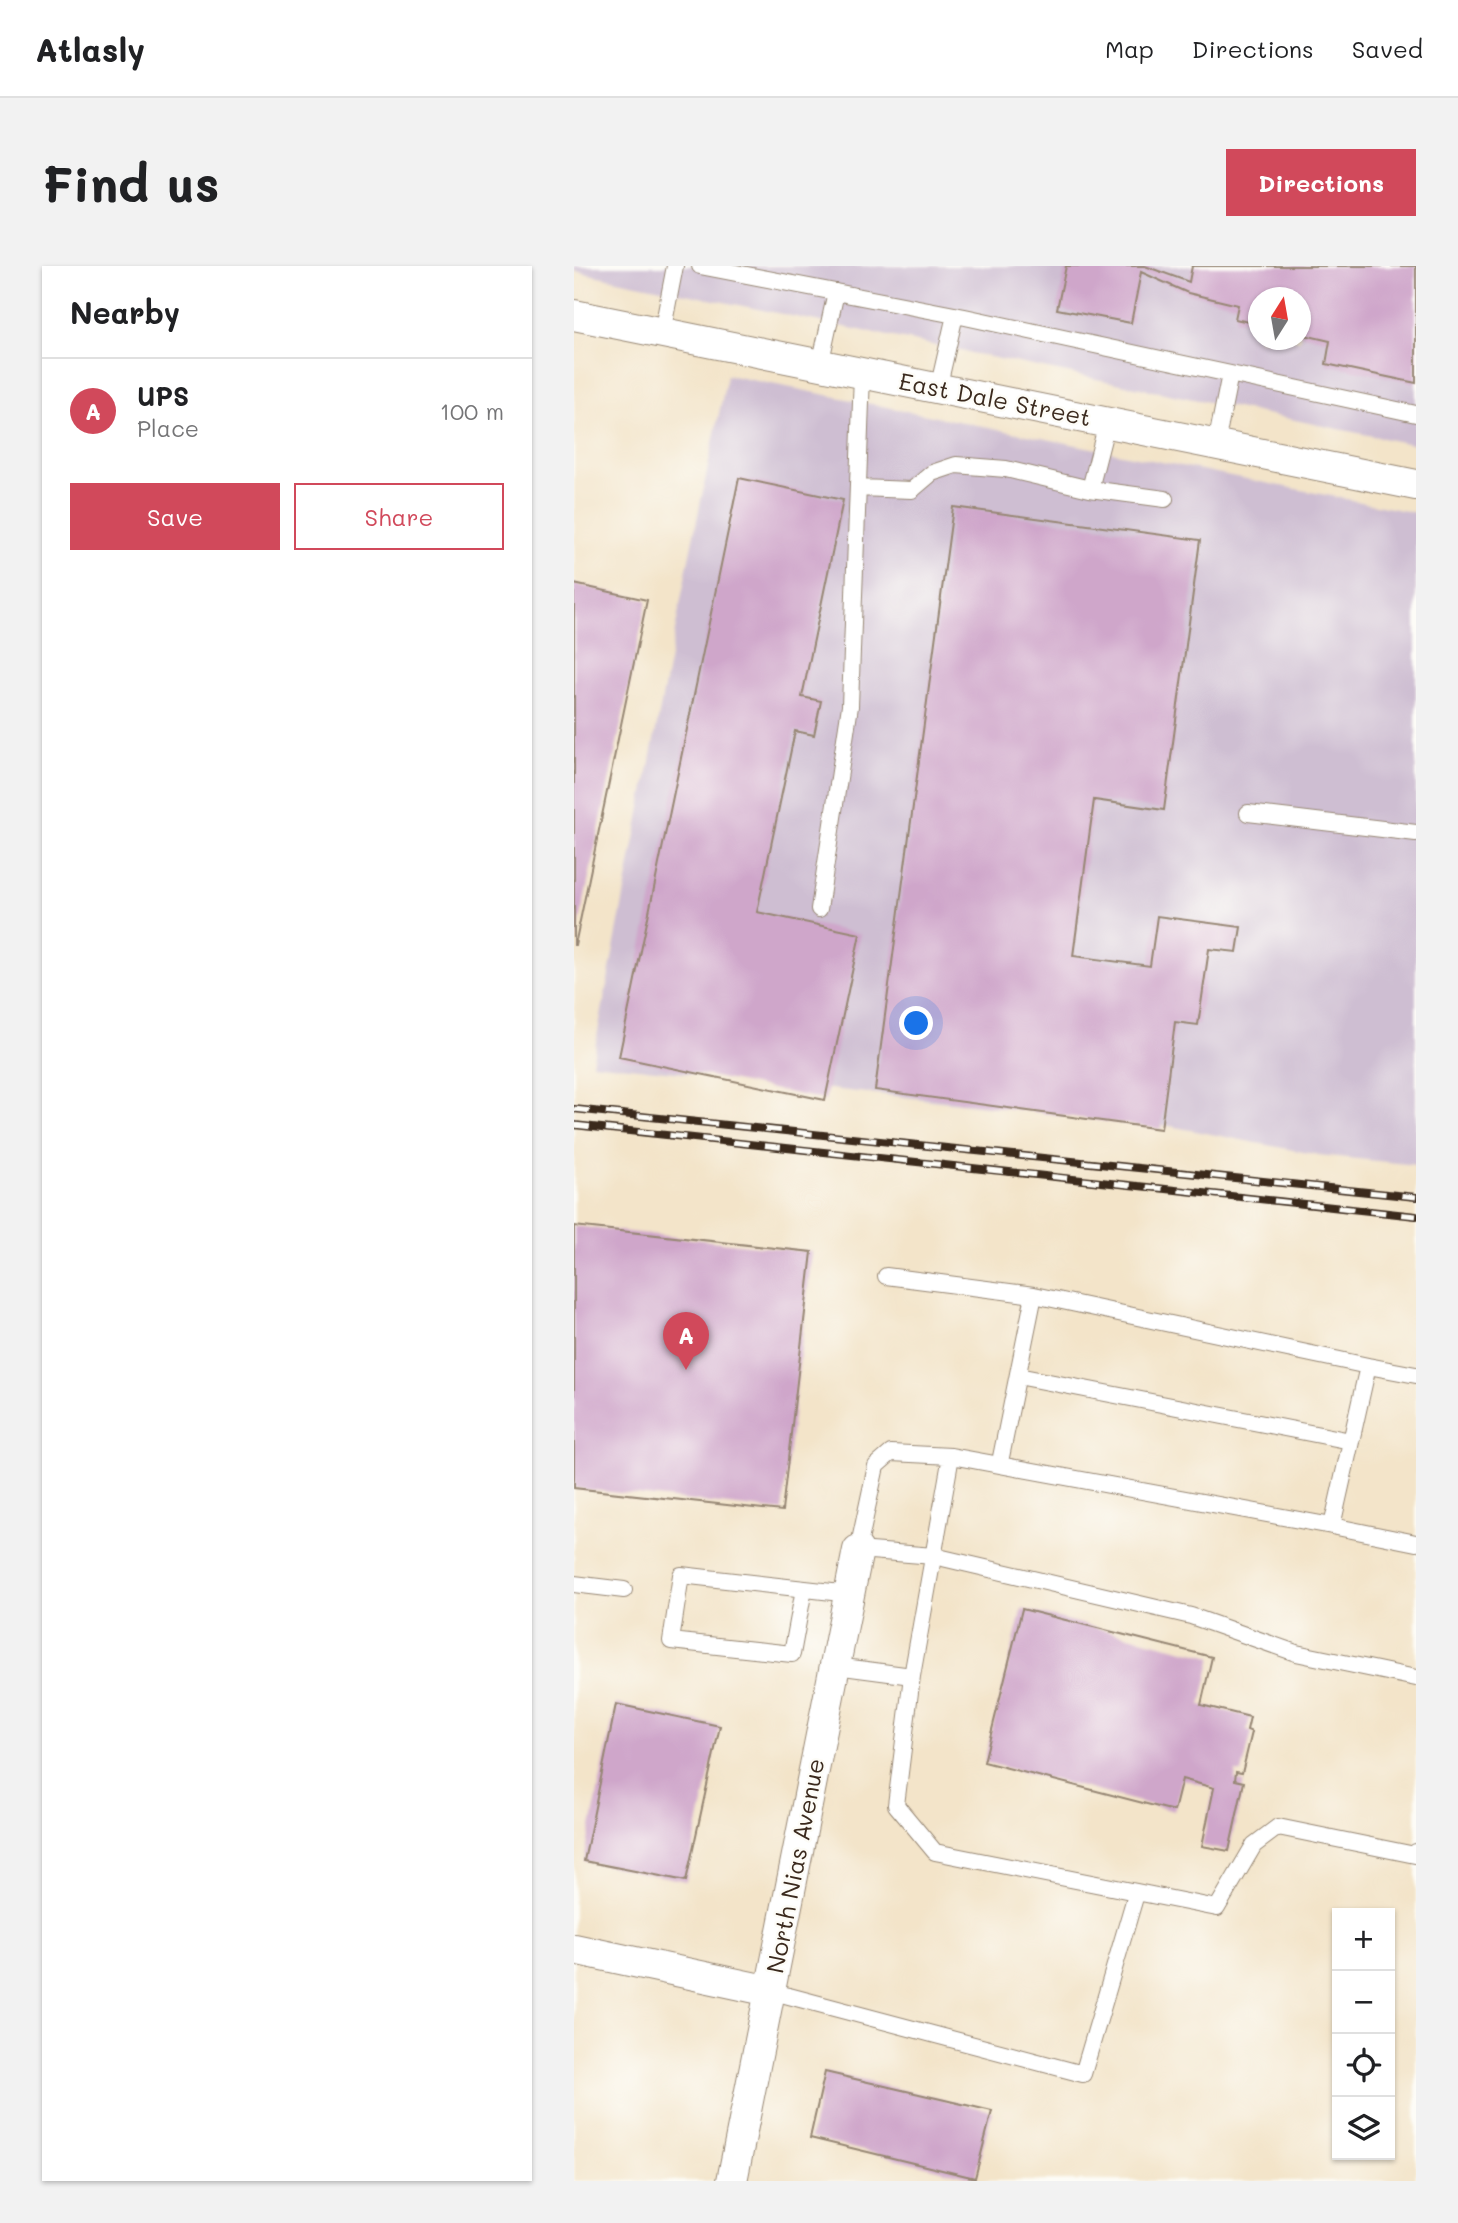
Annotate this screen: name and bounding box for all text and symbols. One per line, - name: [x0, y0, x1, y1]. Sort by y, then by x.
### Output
- text: Atlasly: [35, 27, 145, 70]
- text: Map: [1105, 33, 1154, 64]
- text: Directions: [1192, 33, 1314, 64]
- text: Saved: [1352, 33, 1423, 64]
- button: Directions: [1226, 149, 1416, 216]
- text: Find us: [42, 151, 220, 214]
- north arrow: [1248, 287, 1311, 350]
- text: Nearby: [70, 292, 180, 332]
- street label: East Dale Street: [897, 365, 1094, 432]
- text: UPS: [137, 379, 189, 413]
- text: A: [85, 396, 101, 426]
- text: 100 m: [440, 396, 504, 426]
- text: Place: [137, 413, 199, 443]
- button: Save: [70, 483, 280, 550]
- button: Share: [294, 483, 504, 550]
- your location: [899, 1006, 933, 1040]
- pin: A: [663, 1312, 709, 1370]
- street label: North Nias Avenue: [758, 1756, 831, 1976]
- map controls: [1332, 1908, 1395, 2160]
- button: +: [1332, 1908, 1395, 1971]
- button: −: [1332, 1971, 1395, 2034]
- button: locate: [1332, 2034, 1395, 2097]
- button: layers: [1332, 2097, 1395, 2160]

